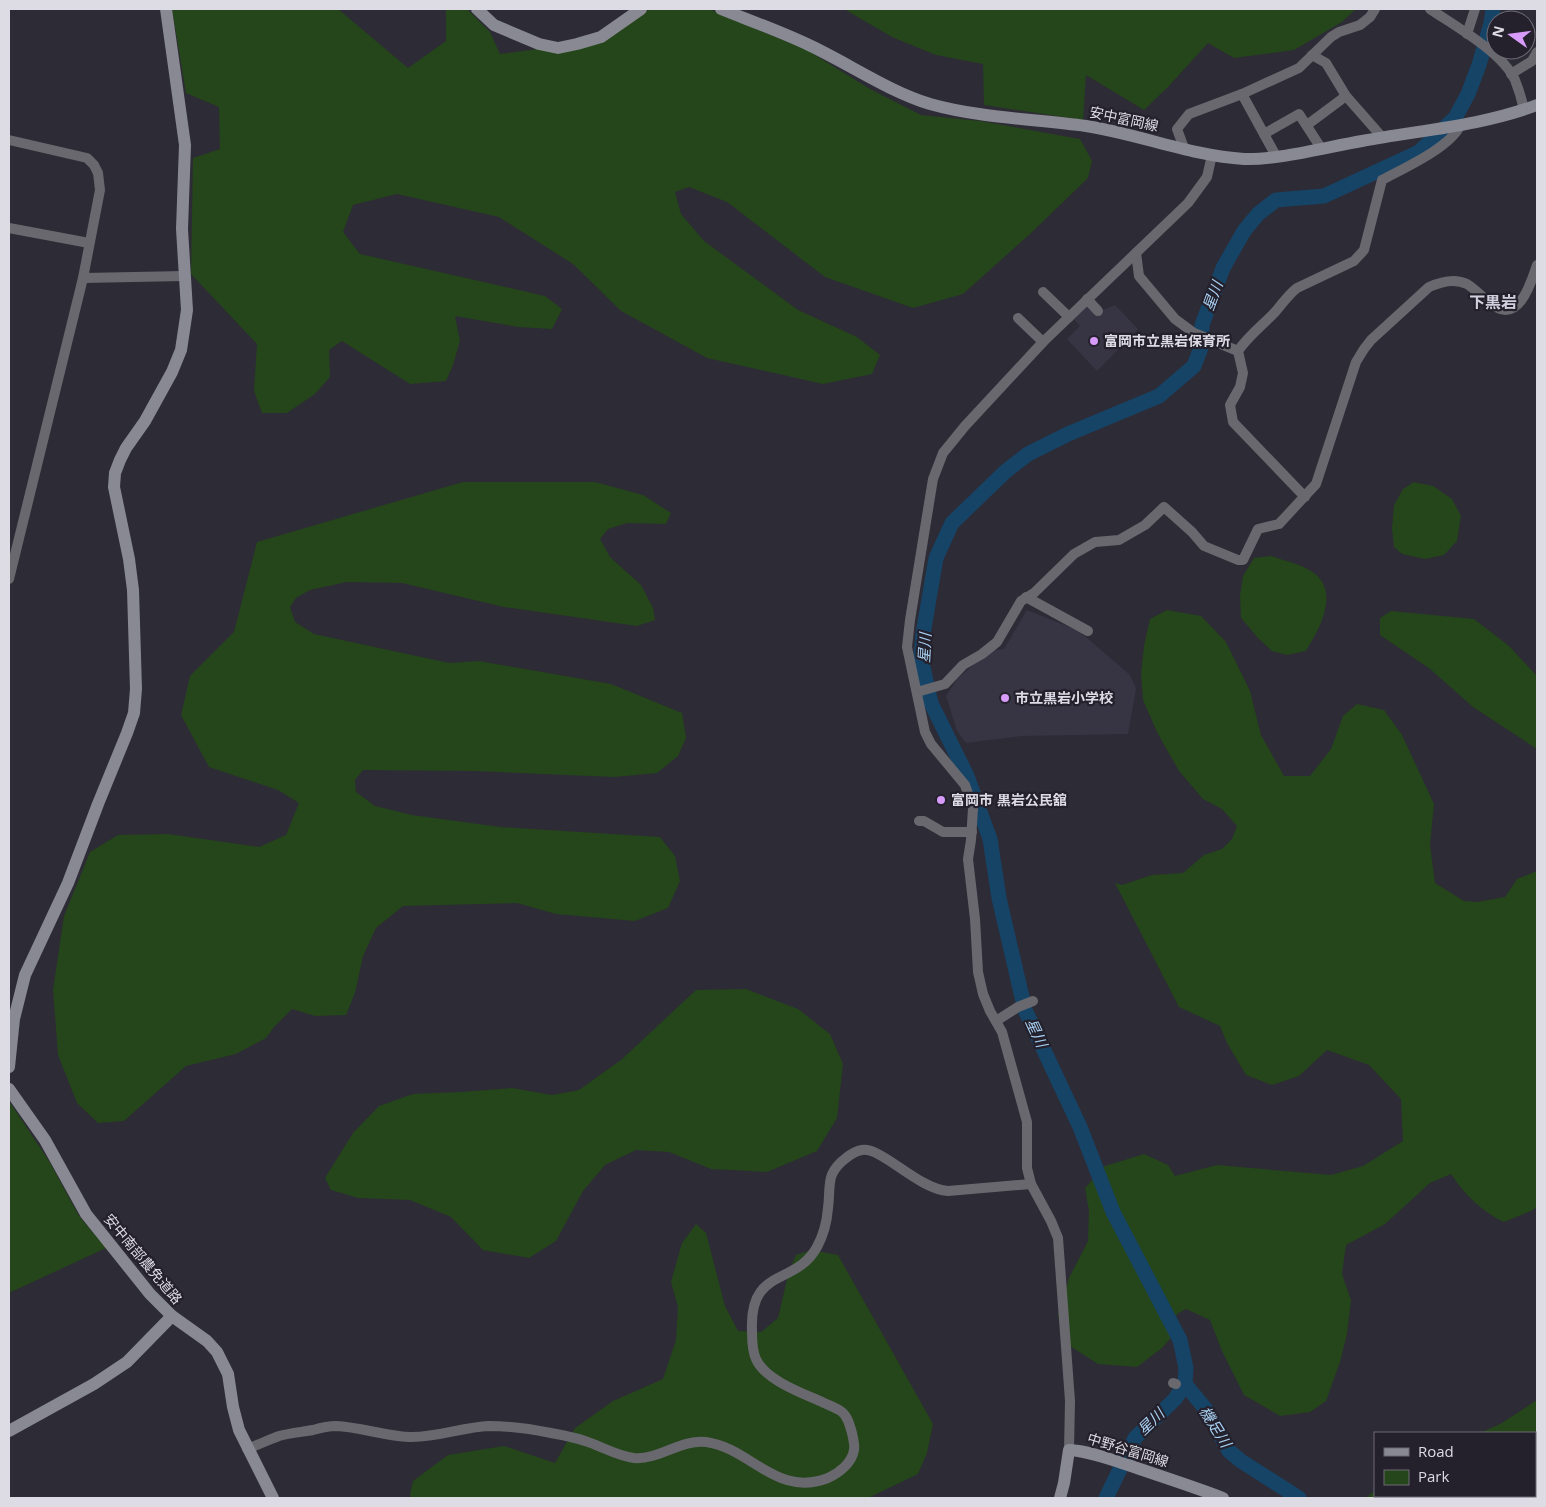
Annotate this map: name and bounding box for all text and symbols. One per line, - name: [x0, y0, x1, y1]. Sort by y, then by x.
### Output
- north arrow: [1486, 10, 1536, 60]
- text: N: [1487, 24, 1508, 40]
- street label: 安中富岡線: [1088, 102, 1160, 135]
- water label: 星川: [1198, 276, 1227, 313]
- district label: 下黒岩: [1469, 291, 1517, 313]
- place label: 富岡市立黒岩保育所: [1104, 331, 1230, 350]
- marker: 富岡市立黒岩保育所: [1088, 335, 1100, 347]
- water label: 星川: [913, 630, 935, 663]
- place label: 市立黒岩小学校: [1015, 688, 1113, 707]
- marker: 市立黒岩小学校: [999, 692, 1011, 704]
- place label: 富岡市 黒岩公民舘: [951, 790, 1067, 809]
- marker: 富岡市 黒岩公民舘: [935, 794, 947, 806]
- water label: 星川: [1022, 1015, 1053, 1052]
- street label: 安中南部農免道路: [100, 1210, 187, 1308]
- water label: 星川: [1133, 1402, 1169, 1439]
- water label: 機足川: [1195, 1402, 1237, 1453]
- street label: 中野谷富岡線: [1085, 1428, 1171, 1471]
- legend: [1374, 1432, 1536, 1497]
- text: Road: [1418, 1441, 1454, 1461]
- text: Park: [1418, 1466, 1449, 1486]

